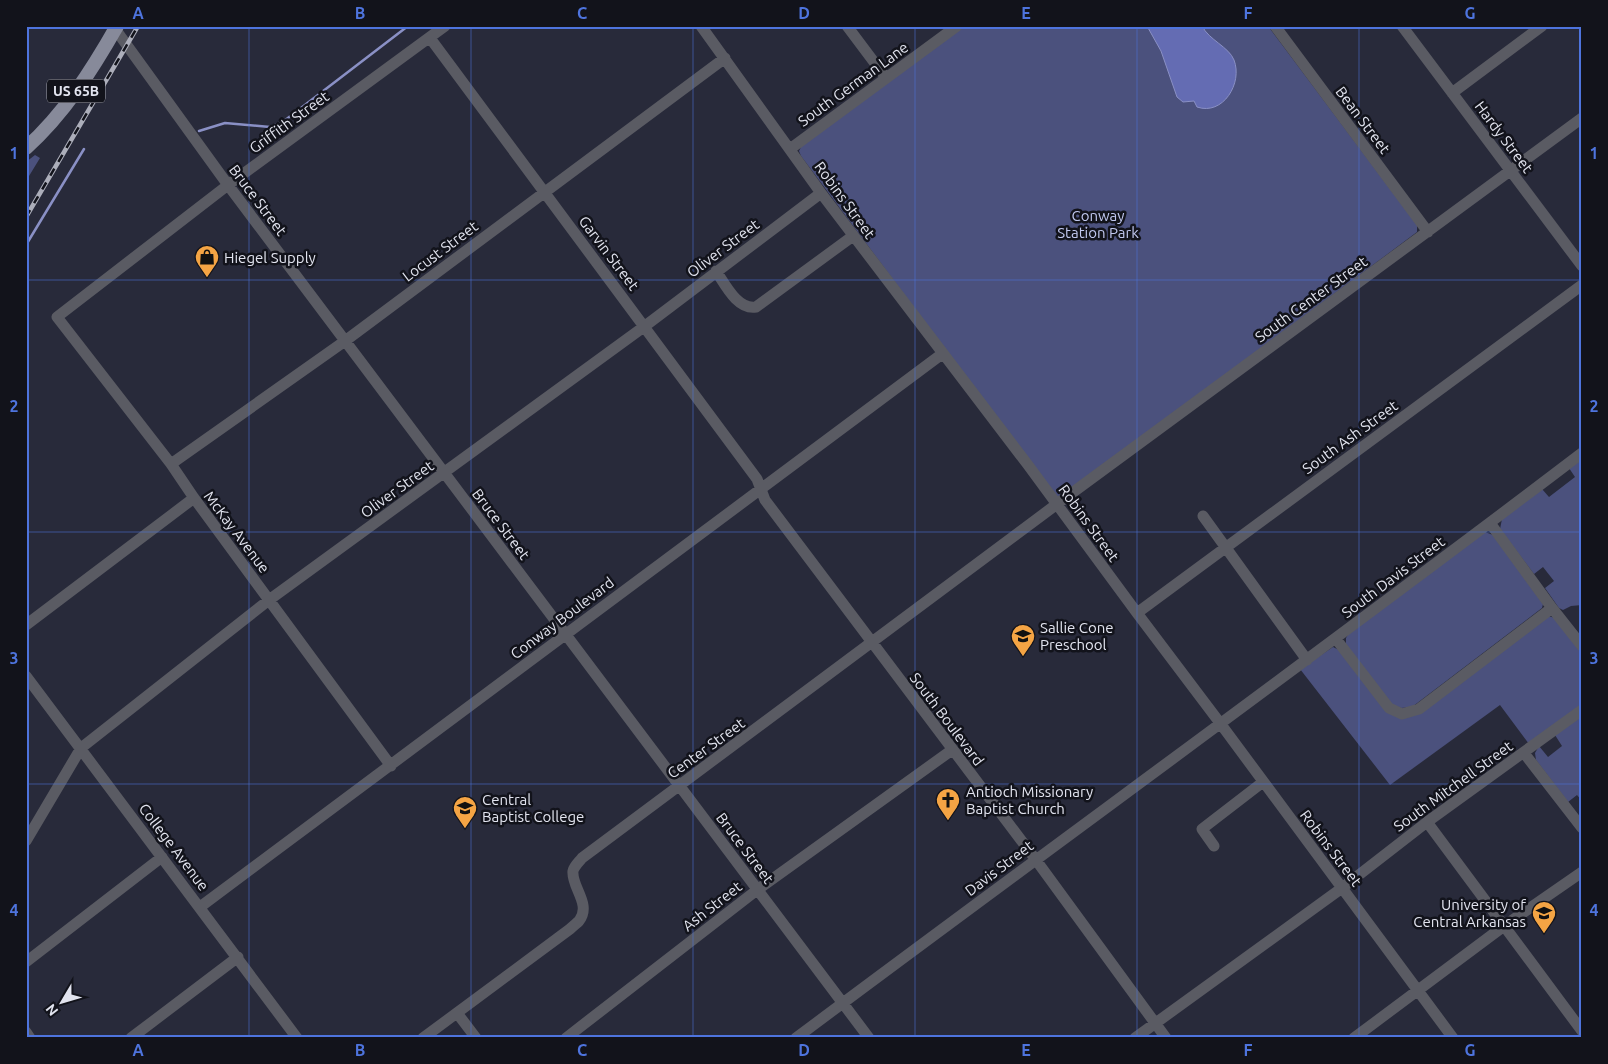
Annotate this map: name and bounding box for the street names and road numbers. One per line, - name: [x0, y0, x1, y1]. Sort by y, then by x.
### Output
- street label: South German Lane: [795, 38, 911, 130]
- road number: US 65B: [47, 80, 105, 102]
- street label: Bean Street: [1332, 83, 1394, 157]
- street label: Griffith Street: [246, 87, 332, 157]
- street label: Hardy Street: [1472, 98, 1536, 176]
- street label: Robins Street: [811, 158, 879, 242]
- street label: Bruce Street: [226, 161, 290, 239]
- street label: Garvin Street: [576, 213, 642, 294]
- street label: Oliver Street: [684, 215, 762, 281]
- street label: Locust Street: [399, 217, 481, 285]
- street label: South Center Street: [1252, 253, 1370, 345]
- street label: South Ash Street: [1299, 397, 1401, 477]
- street label: Oliver Street: [357, 457, 437, 521]
- street label: Robins Street: [1055, 481, 1123, 565]
- street label: Bruce Street: [469, 485, 533, 563]
- street label: McKay Avenue: [201, 488, 273, 576]
- street label: South Davis Street: [1338, 533, 1448, 621]
- street label: Conway Boulevard: [507, 574, 617, 662]
- street label: South Boulevard: [907, 669, 987, 769]
- street label: Center Street: [664, 714, 748, 782]
- street label: South Mitchell Street: [1390, 737, 1516, 835]
- street label: College Avenue: [136, 800, 212, 894]
- street label: Robins Street: [1297, 807, 1365, 889]
- street label: Bruce Street: [713, 809, 777, 887]
- street label: Davis Street: [962, 837, 1037, 899]
- street label: Ash Street: [679, 878, 745, 934]

